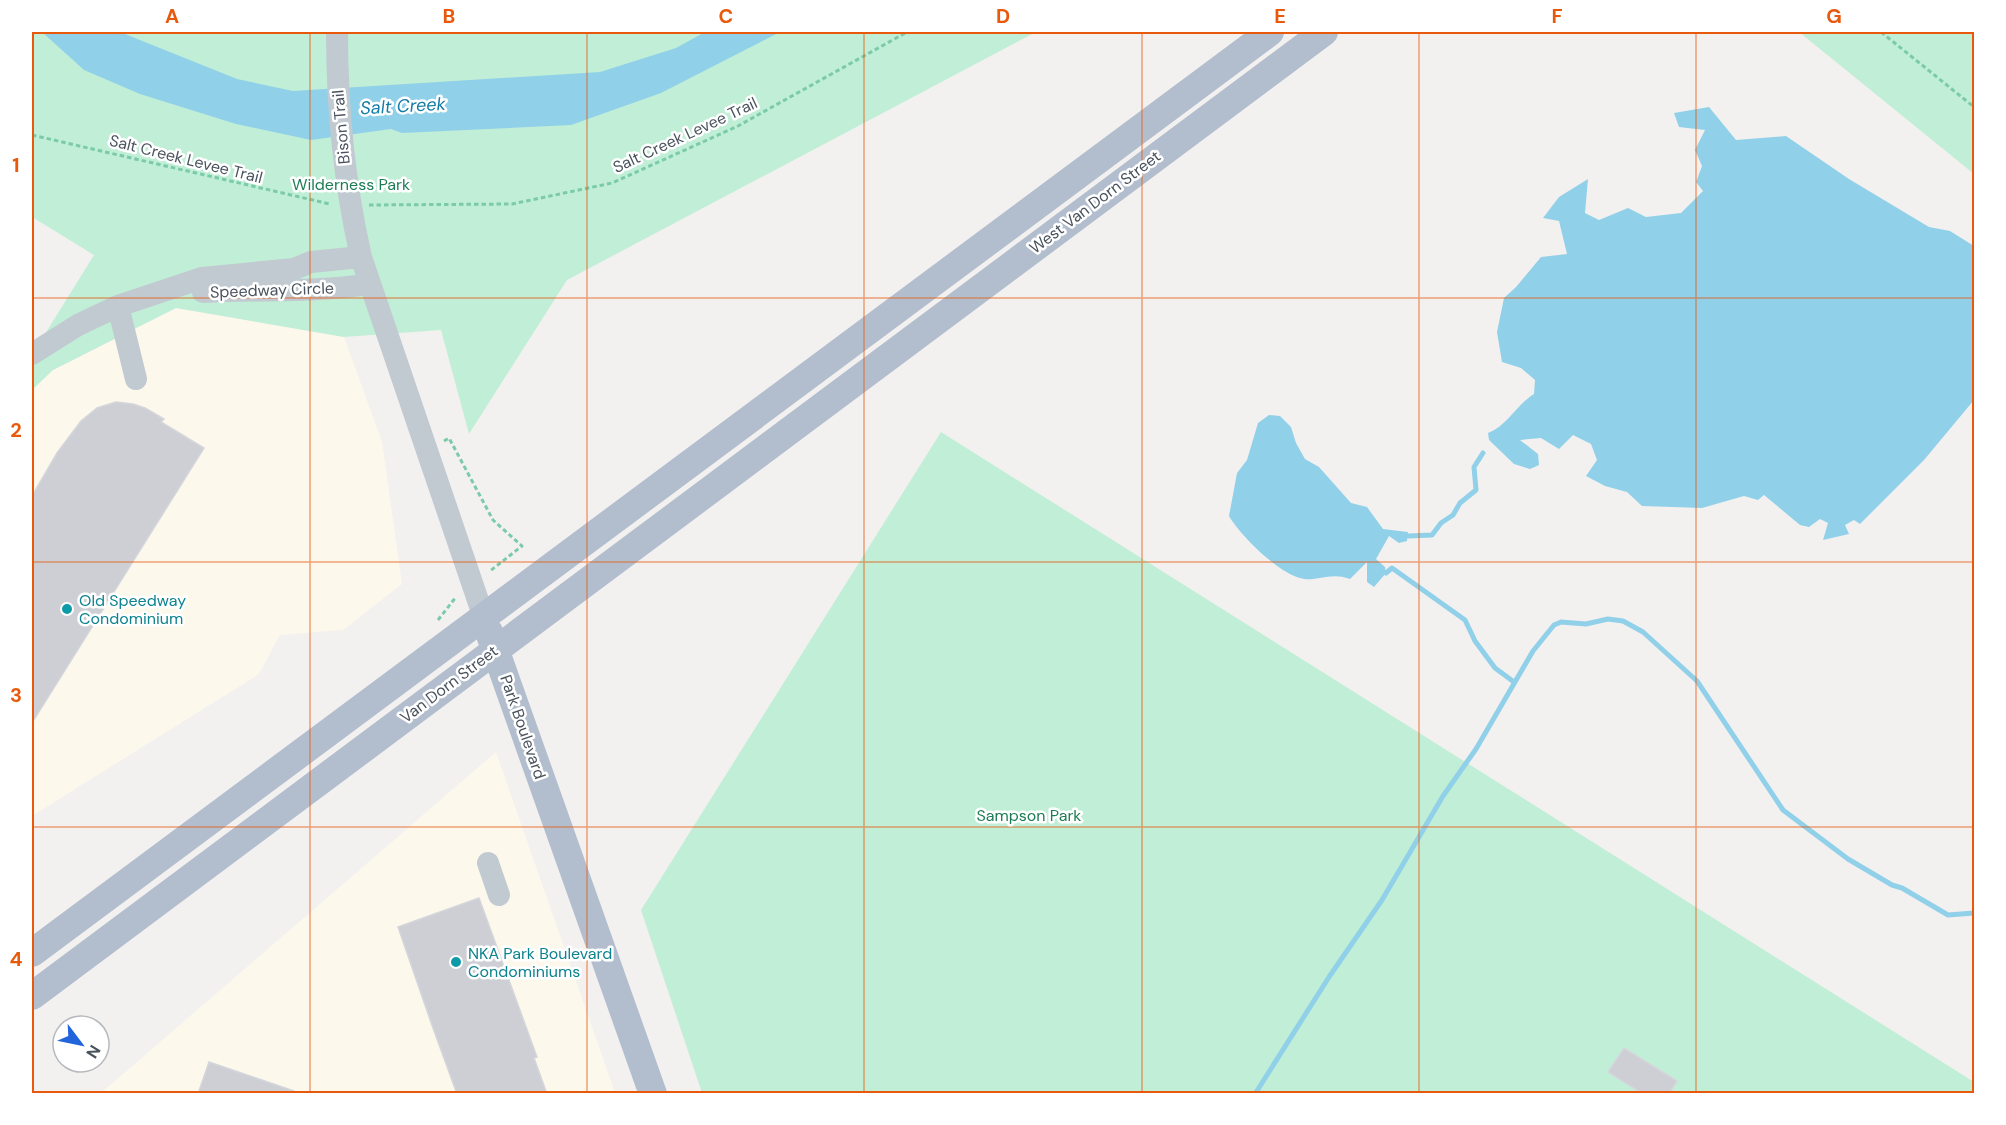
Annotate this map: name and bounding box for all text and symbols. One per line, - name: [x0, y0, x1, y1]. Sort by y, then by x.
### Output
- text: A: [165, 3, 179, 29]
- text: B: [443, 3, 455, 29]
- text: C: [719, 3, 733, 29]
- text: D: [996, 3, 1010, 29]
- text: E: [1274, 3, 1286, 29]
- text: F: [1551, 3, 1563, 29]
- text: G: [1826, 3, 1842, 29]
- street label: Bison Trail: [327, 89, 355, 165]
- water label: Salt Creek: [360, 92, 447, 120]
- street label: Salt Creek Levee Trail: [609, 92, 761, 178]
- street label: Salt Creek Levee Trail: [107, 130, 265, 188]
- street label: West Van Dorn Street: [1025, 146, 1165, 258]
- text: 1: [12, 152, 20, 178]
- park label: Wilderness Park: [292, 174, 410, 195]
- street label: Speedway Circle: [210, 277, 334, 303]
- text: 2: [10, 417, 22, 443]
- place label: Old Speedway Condominium: [79, 590, 186, 629]
- marker: Old Speedway Condominium: [60, 602, 74, 616]
- street label: Van Dorn Street: [396, 640, 502, 728]
- street label: Park Boulevard: [495, 672, 551, 782]
- text: 3: [10, 682, 22, 708]
- park label: Sampson Park: [977, 805, 1081, 826]
- place label: NKA Park Boulevard Condominiums: [468, 943, 612, 982]
- text: 4: [10, 946, 23, 972]
- marker: NKA Park Boulevard Condominiums: [449, 955, 463, 969]
- north arrow: [51, 1014, 111, 1074]
- text: N: [81, 1041, 105, 1062]

